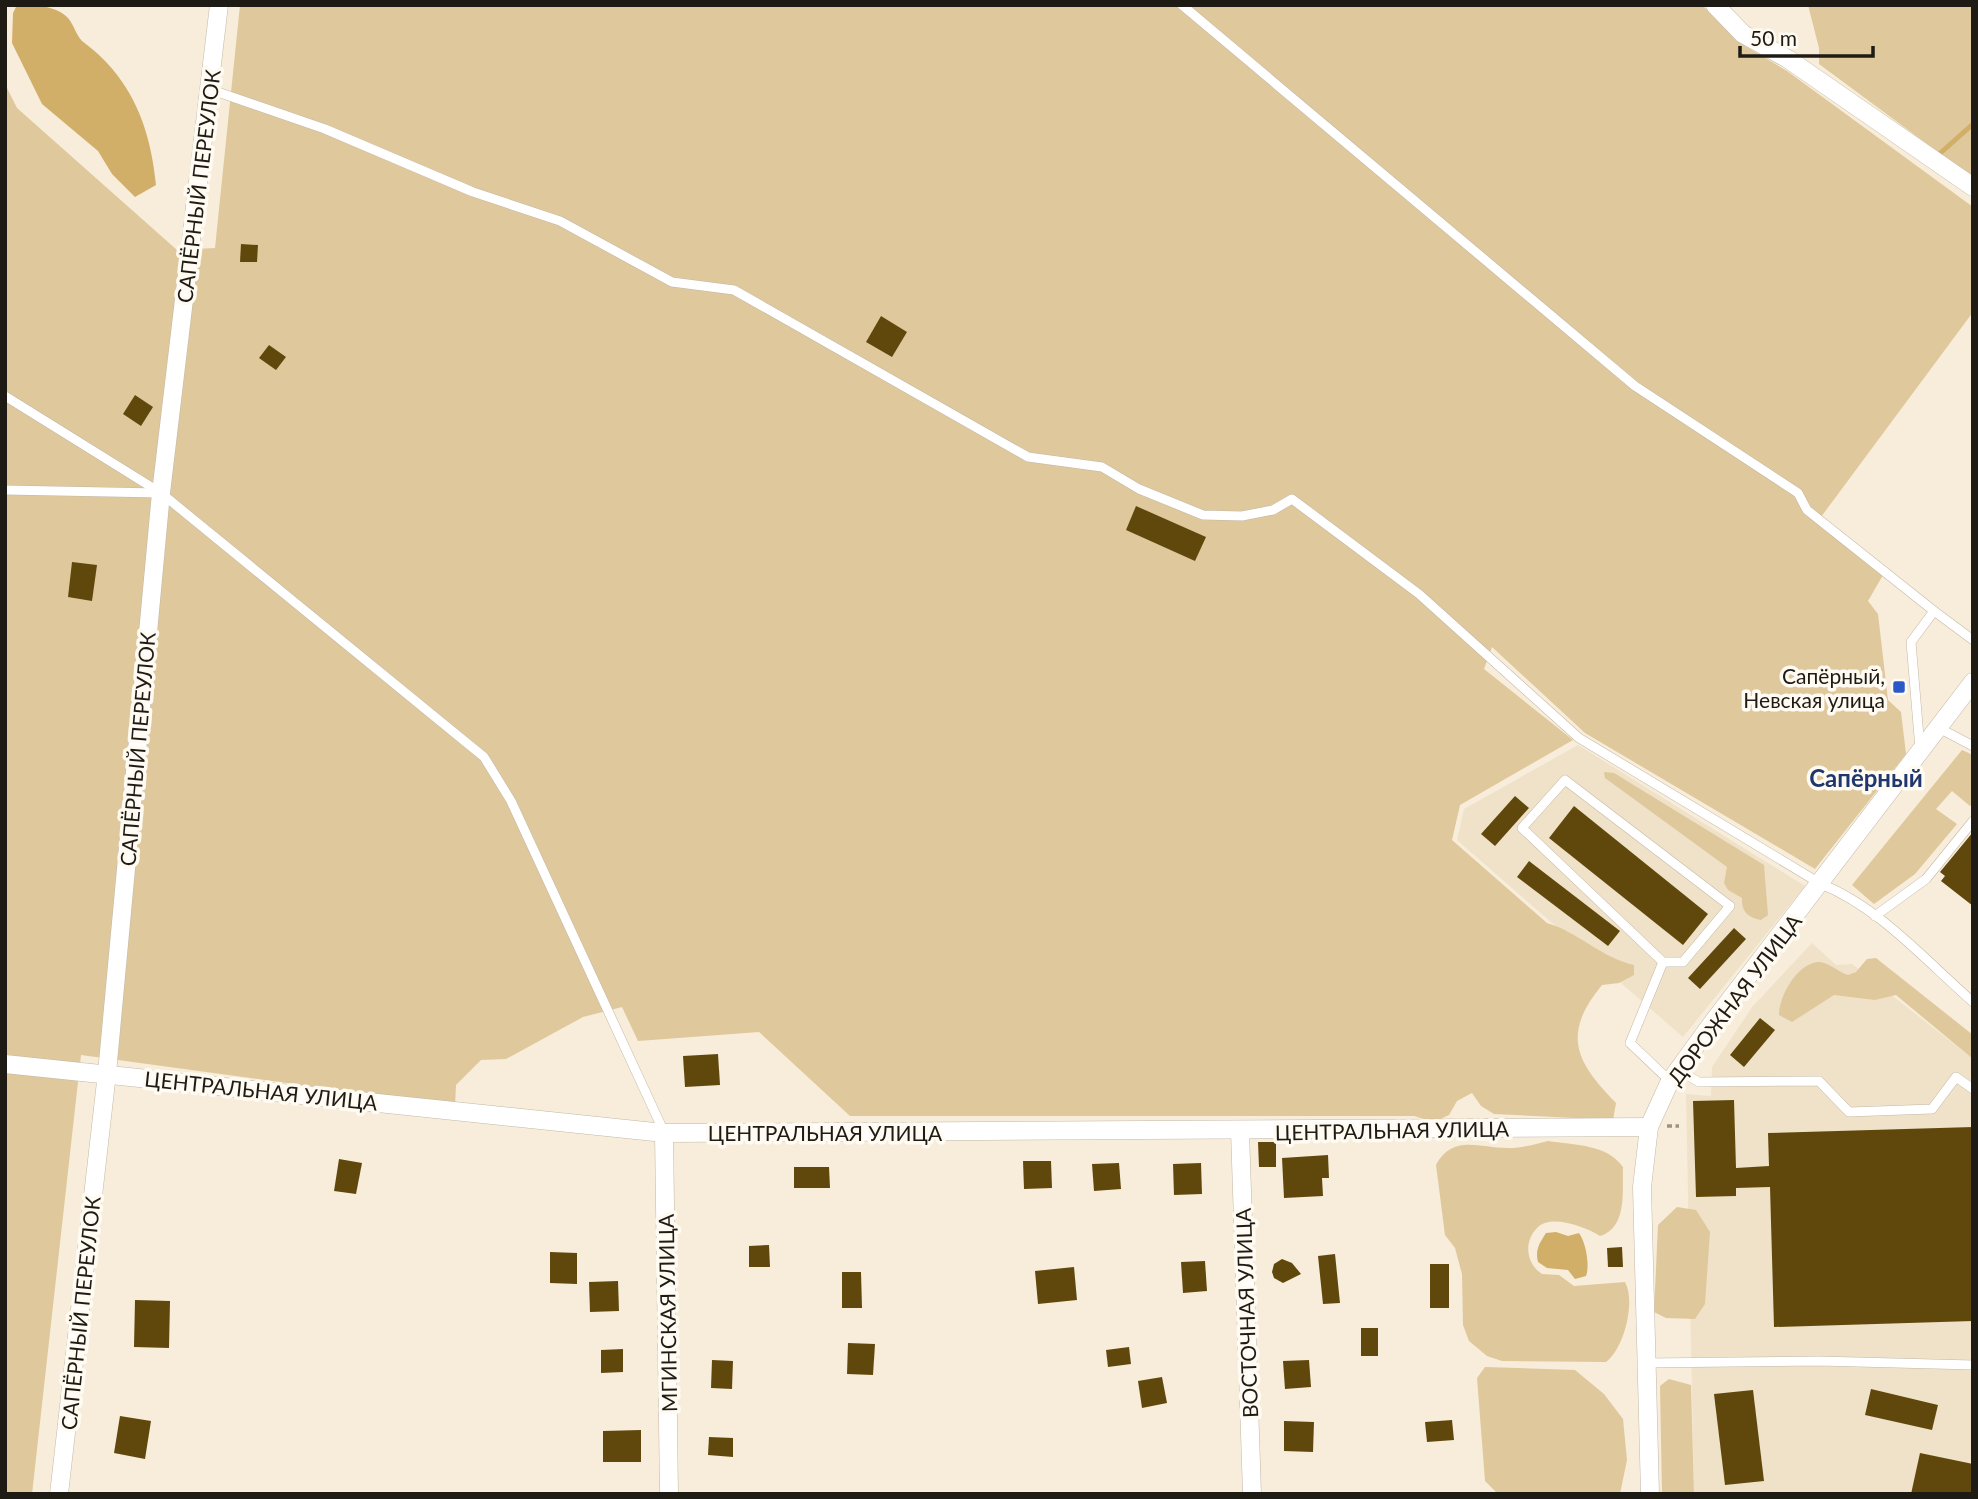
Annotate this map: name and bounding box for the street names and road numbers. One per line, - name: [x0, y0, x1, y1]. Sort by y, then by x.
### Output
- street label: САПЁРНЫЙ ПЕРЕУЛОК: [171, 68, 225, 304]
- street label: САПЁРНЫЙ ПЕРЕУЛОК: [114, 631, 160, 867]
- street label: ДОРОЖНАЯ УЛИЦА: [1662, 908, 1807, 1089]
- street label: ЦЕНТРАЛЬНАЯ УЛИЦА: [143, 1065, 380, 1115]
- street label: ЦЕНТРАЛЬНАЯ УЛИЦА: [1275, 1115, 1510, 1145]
- street label: ЦЕНТРАЛЬНАЯ УЛИЦА: [708, 1120, 943, 1145]
- street label: САПЁРНЫЙ ПЕРЕУЛОК: [55, 1195, 105, 1431]
- street label: ВОСТОЧНАЯ УЛИЦА: [1230, 1207, 1262, 1418]
- street label: МГИНСКАЯ УЛИЦА: [653, 1213, 681, 1412]

